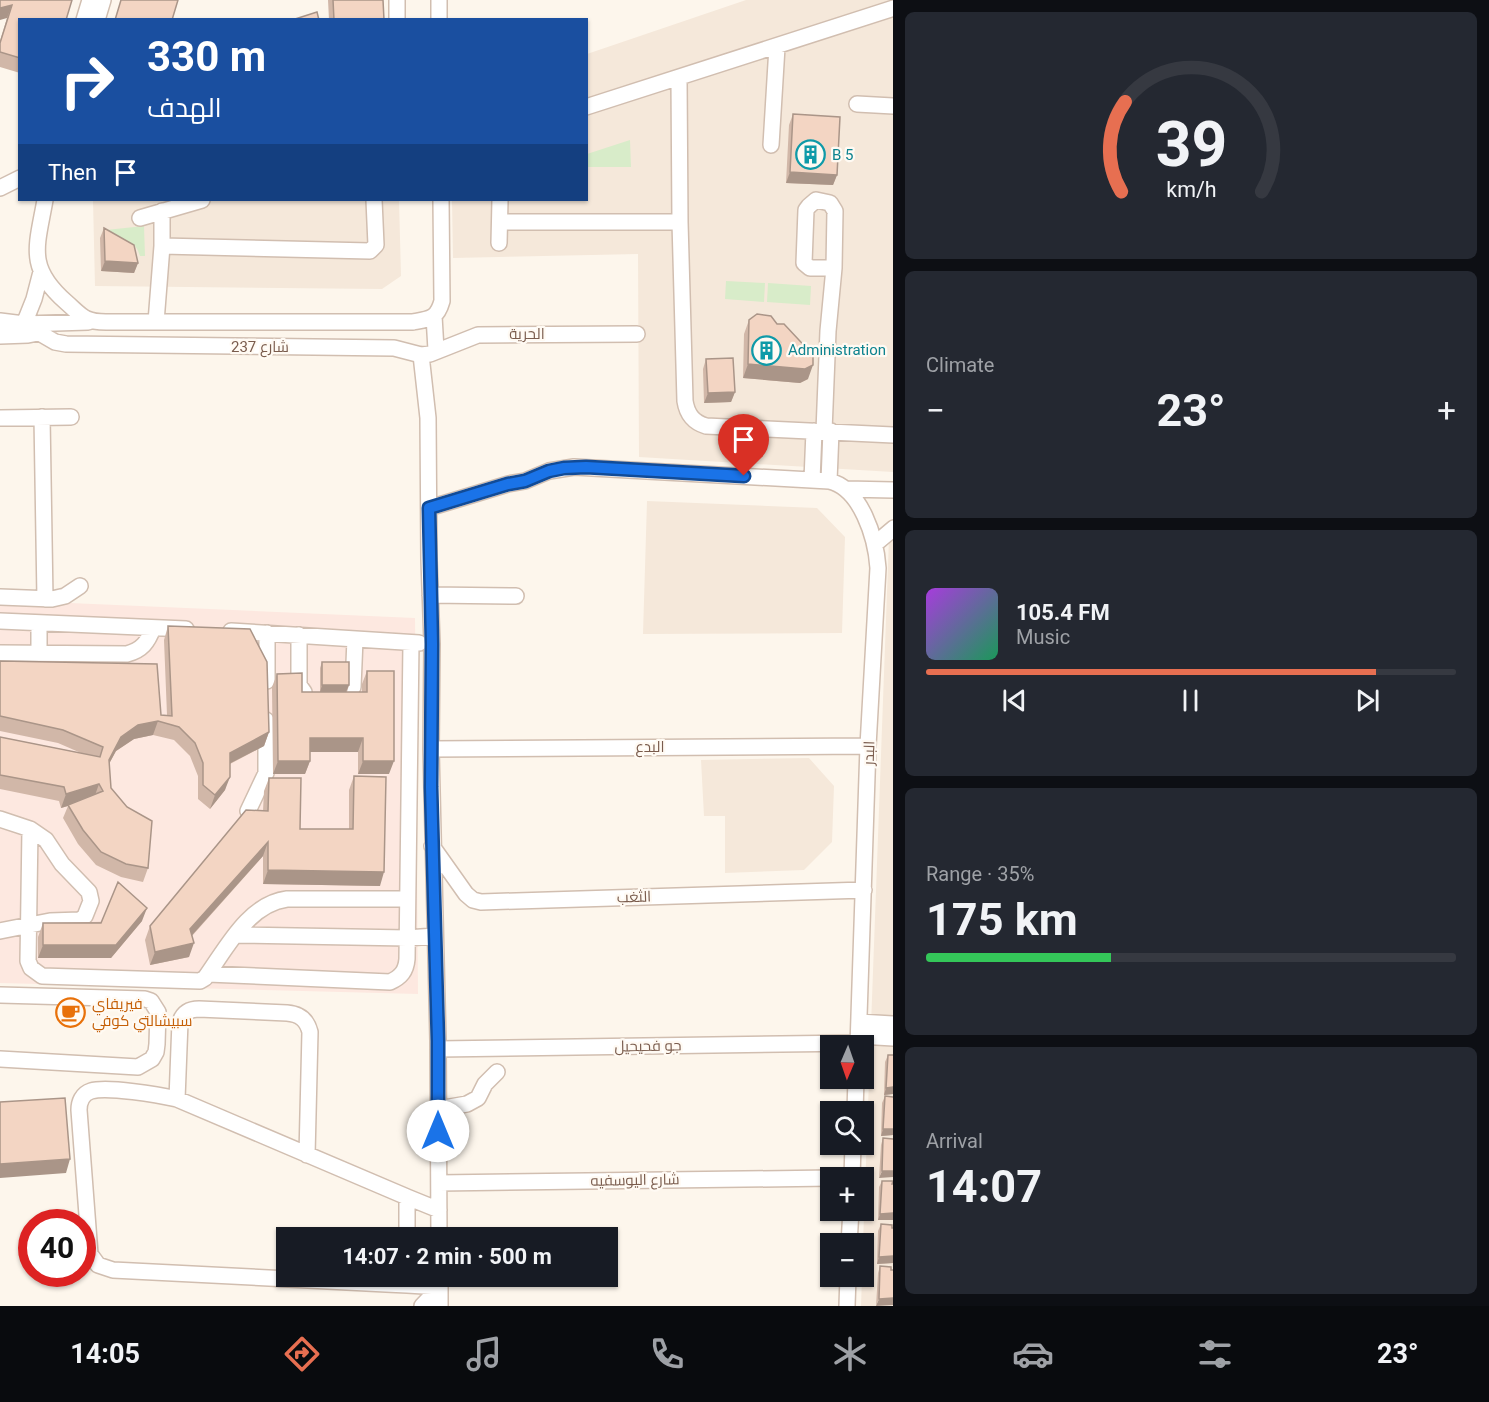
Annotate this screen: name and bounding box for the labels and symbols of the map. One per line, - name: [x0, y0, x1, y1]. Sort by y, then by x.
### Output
- building icon: B 5: [795, 139, 827, 171]
- place label: B 5: [832, 146, 854, 164]
- street label: الحرية: [509, 325, 545, 343]
- building icon: Administration: [751, 334, 783, 366]
- street label: شارع 237: [231, 338, 289, 358]
- place label: Administration: [788, 341, 886, 359]
- pin: [718, 414, 769, 476]
- street label: البدع: [636, 738, 664, 758]
- street label: البدر: [860, 740, 878, 767]
- street label: الثغب: [617, 887, 651, 907]
- place label: فيريفاي سبيشالتي كوفي: [92, 995, 193, 1033]
- cafe icon: فيريفاي سبيشالتي كوفي: [55, 997, 87, 1029]
- north arrow: [820, 1035, 874, 1089]
- street label: جو فحيحيل: [614, 1036, 682, 1057]
- position arrow: [406, 1099, 470, 1163]
- street label: شارع اليوسفيه: [590, 1170, 680, 1192]
- speed limit sign: 40: [18, 1209, 96, 1287]

